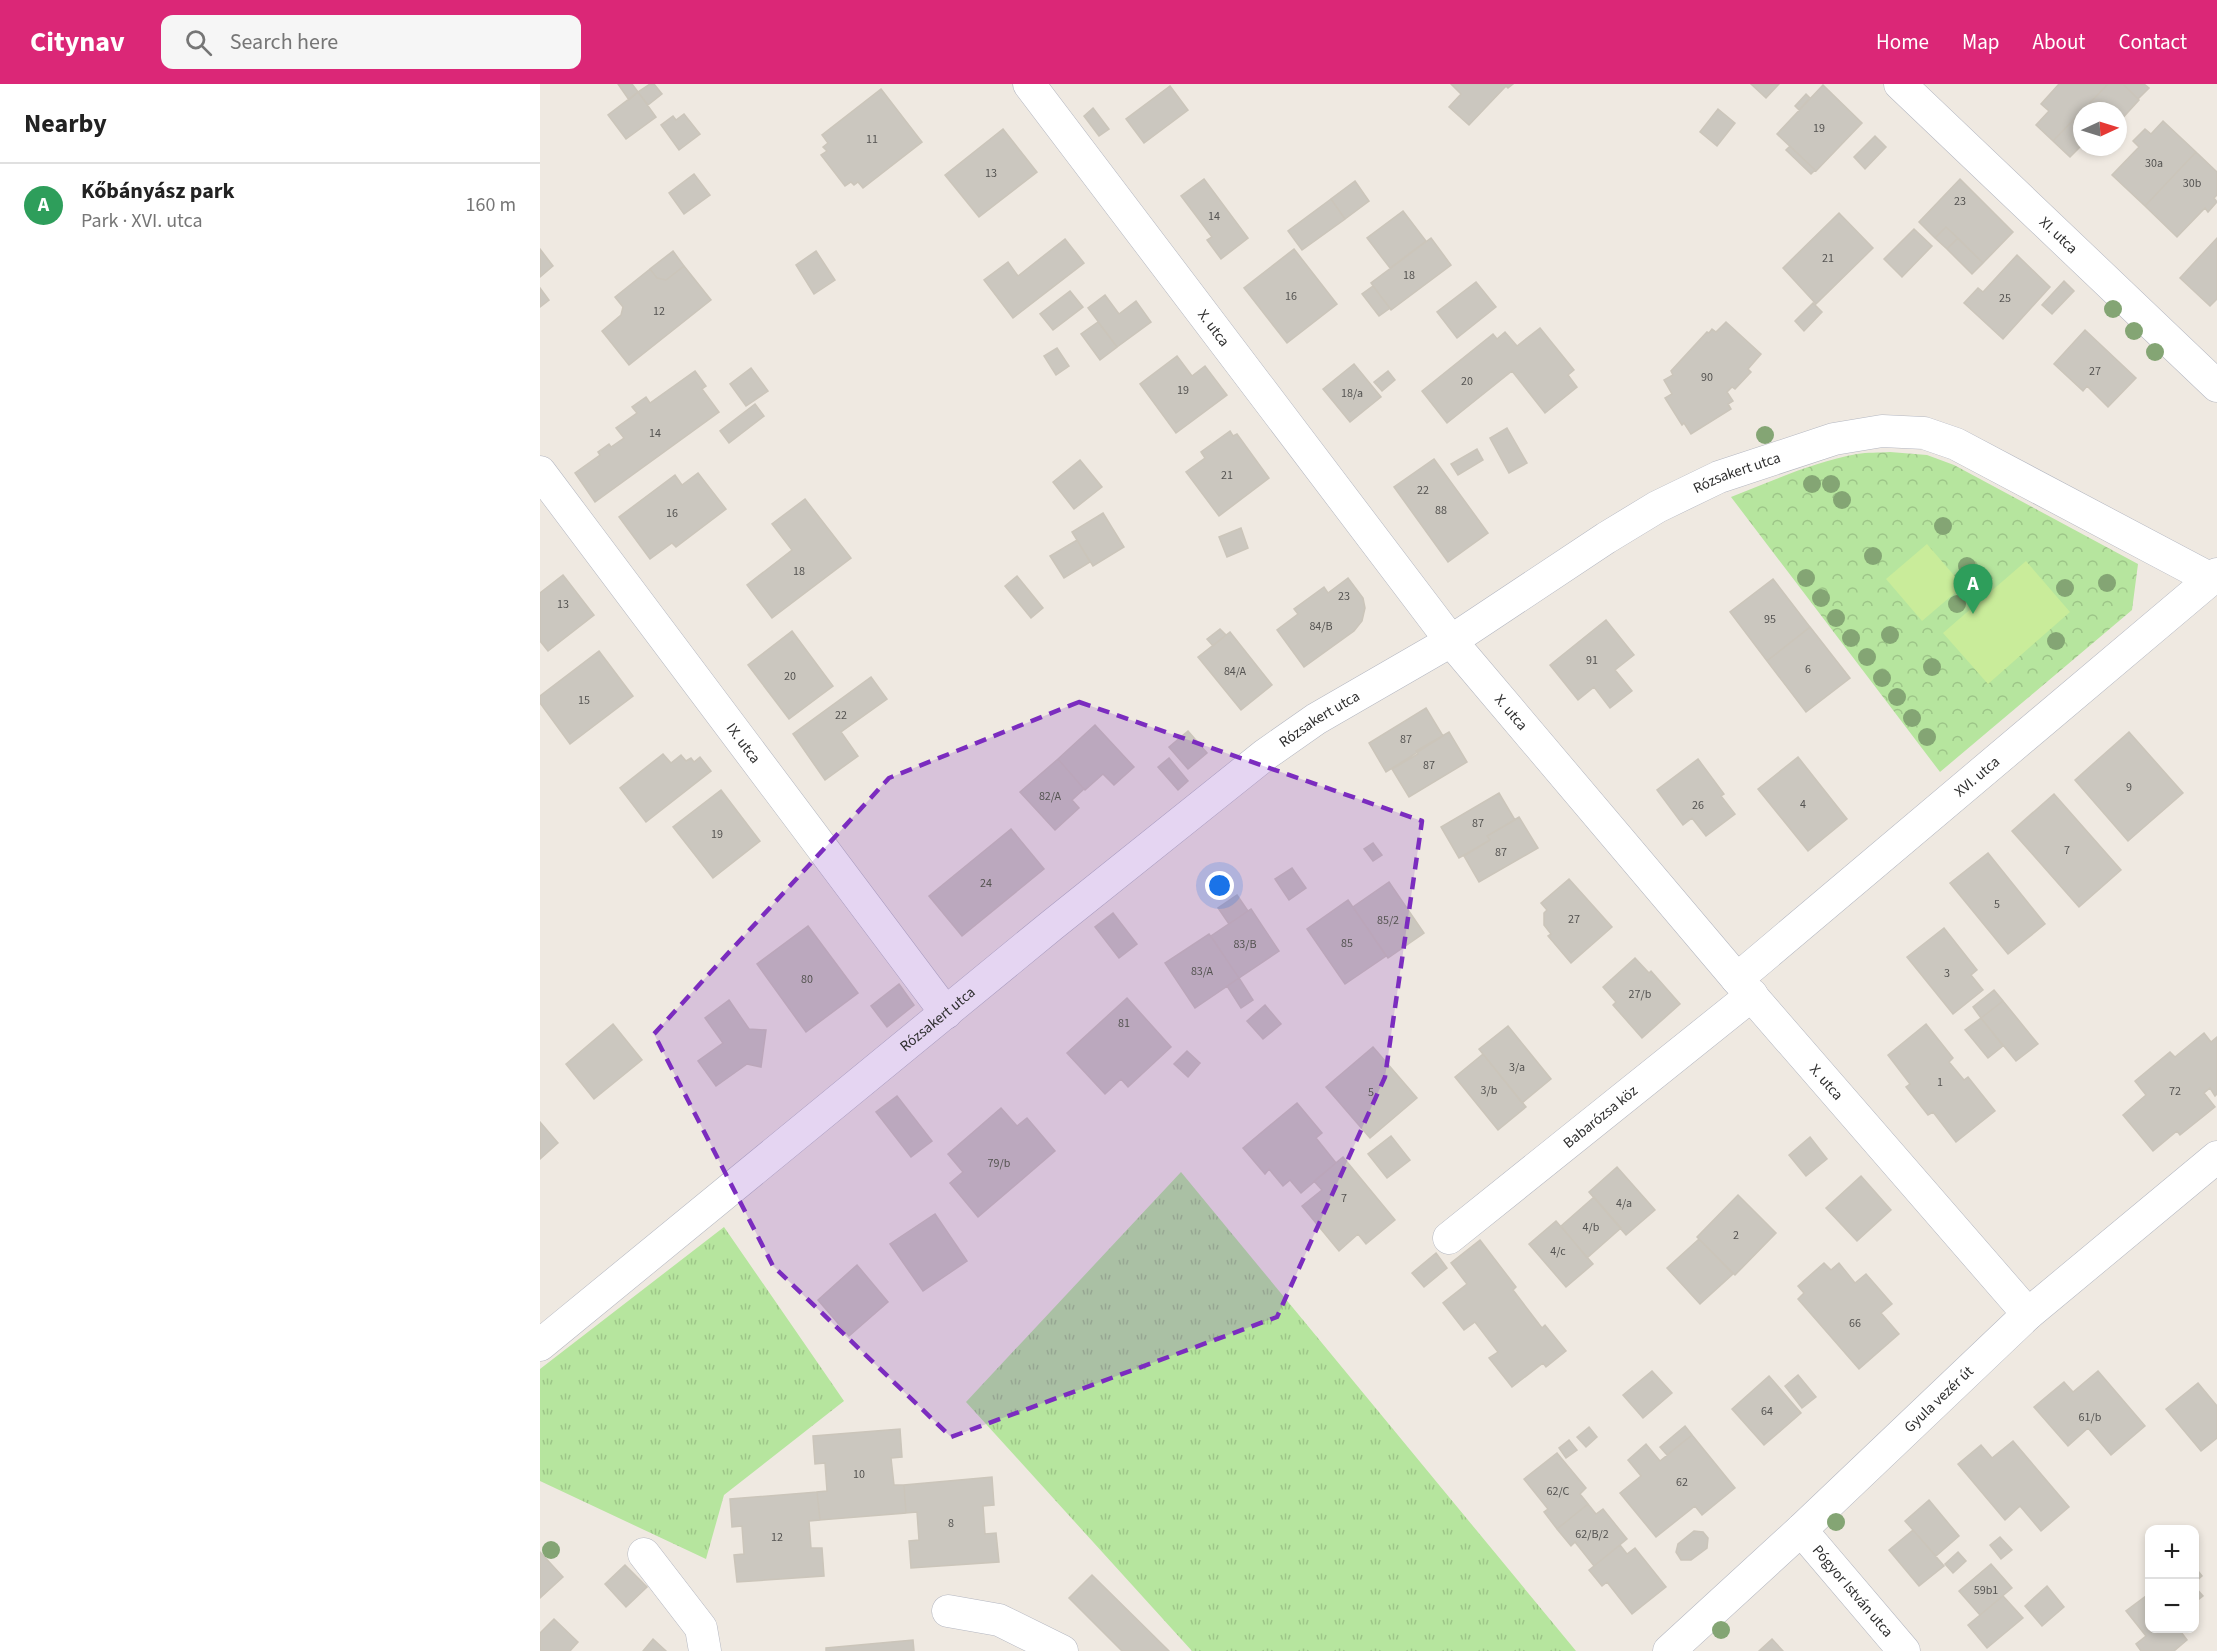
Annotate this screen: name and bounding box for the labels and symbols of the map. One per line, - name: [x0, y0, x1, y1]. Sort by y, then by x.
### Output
- north arrow: [2073, 102, 2127, 156]
- house number: 19: [1813, 120, 1825, 137]
- house number: 11: [866, 131, 878, 148]
- house number: 30a: [2145, 155, 2163, 172]
- house number: 13: [985, 165, 997, 182]
- house number: 30b: [2183, 175, 2202, 192]
- house number: 23: [1954, 193, 1966, 210]
- house number: 14: [1208, 208, 1220, 225]
- street label: XI. utca: [2034, 212, 2082, 259]
- house number: 21: [1822, 250, 1834, 267]
- house number: 18: [1403, 267, 1415, 284]
- house number: 16: [1285, 288, 1297, 305]
- house number: 25: [1999, 290, 2011, 307]
- house number: 12: [653, 303, 665, 320]
- street label: X. utca: [1192, 305, 1234, 351]
- house number: 27: [2089, 363, 2101, 380]
- house number: 90: [1701, 369, 1713, 386]
- house number: 20: [1461, 373, 1473, 390]
- house number: 19: [1177, 382, 1189, 399]
- house number: 18/a: [1341, 385, 1363, 402]
- house number: 14: [649, 425, 661, 442]
- street label: Rózsakert utca: [1690, 447, 1783, 499]
- house number: 21: [1221, 467, 1233, 484]
- house number: 22: [1417, 482, 1429, 499]
- house number: 88: [1435, 502, 1447, 519]
- house number: 16: [666, 505, 678, 522]
- house number: 18: [793, 563, 805, 580]
- pin: A: [1954, 564, 1992, 614]
- house number: 23: [1338, 588, 1350, 605]
- house number: 13: [557, 596, 569, 613]
- house number: 95: [1764, 611, 1776, 628]
- house number: 84/B: [1309, 618, 1333, 635]
- house number: 91: [1586, 652, 1598, 669]
- house number: 6: [1805, 661, 1811, 678]
- house number: 84/A: [1224, 663, 1247, 680]
- house number: 20: [784, 668, 796, 685]
- street label: Rózsakert utca: [1275, 686, 1364, 753]
- street label: X. utca: [1489, 690, 1532, 735]
- house number: 15: [578, 692, 590, 709]
- house number: 22: [835, 707, 847, 724]
- street label: IX. utca: [721, 719, 765, 768]
- house number: 87: [1400, 731, 1412, 748]
- street label: XVI. utca: [1950, 752, 2005, 802]
- house number: 87: [1423, 757, 1435, 774]
- house number: 9: [2126, 779, 2132, 796]
- house number: 82/A: [1039, 788, 1062, 805]
- house number: 4: [1800, 796, 1806, 813]
- house number: 26: [1692, 797, 1704, 814]
- house number: 87: [1472, 815, 1484, 832]
- house number: 19: [711, 826, 723, 843]
- house number: 7: [2064, 842, 2070, 859]
- house number: 87: [1495, 844, 1507, 861]
- your location: [1205, 871, 1234, 900]
- house number: 24: [980, 875, 992, 892]
- house number: 5: [1994, 896, 2000, 913]
- house number: 27: [1568, 911, 1580, 928]
- house number: 85/2: [1377, 912, 1399, 929]
- house number: 85: [1341, 935, 1353, 952]
- house number: 83/B: [1233, 936, 1257, 953]
- house number: 83/A: [1191, 963, 1214, 980]
- house number: 3: [1944, 965, 1950, 982]
- house number: 80: [801, 971, 813, 988]
- street label: Rózsakert utca: [896, 982, 980, 1057]
- house number: 27/b: [1629, 986, 1652, 1003]
- house number: 81: [1118, 1015, 1130, 1032]
- house number: 3/a: [1509, 1059, 1525, 1076]
- street label: X. utca: [1804, 1060, 1848, 1105]
- house number: 1: [1937, 1074, 1943, 1091]
- street label: Babarózsa köz: [1559, 1081, 1642, 1153]
- house number: 3/b: [1481, 1082, 1498, 1099]
- house number: 72: [2169, 1083, 2181, 1100]
- house number: 5: [1368, 1084, 1374, 1101]
- house number: 79/b: [988, 1155, 1011, 1172]
- house number: 7: [1341, 1190, 1347, 1207]
- house number: 4/a: [1616, 1195, 1632, 1212]
- house number: 4/b: [1583, 1219, 1600, 1236]
- house number: 2: [1733, 1227, 1739, 1244]
- house number: 4/c: [1550, 1243, 1566, 1260]
- house number: 66: [1849, 1315, 1861, 1332]
- street label: Gyula vezér út: [1900, 1361, 1978, 1438]
- house number: 64: [1761, 1403, 1773, 1420]
- house number: 61/b: [2079, 1409, 2102, 1426]
- house number: 10: [853, 1466, 865, 1483]
- house number: 62: [1676, 1474, 1688, 1491]
- house number: 62/C: [1547, 1483, 1570, 1500]
- house number: 8: [948, 1515, 954, 1532]
- house number: 62/B/2: [1575, 1526, 1609, 1543]
- house number: 12: [771, 1529, 783, 1546]
- street label: Pógyor István utca: [1807, 1541, 1898, 1642]
- house number: 59b1: [1974, 1582, 1998, 1599]

